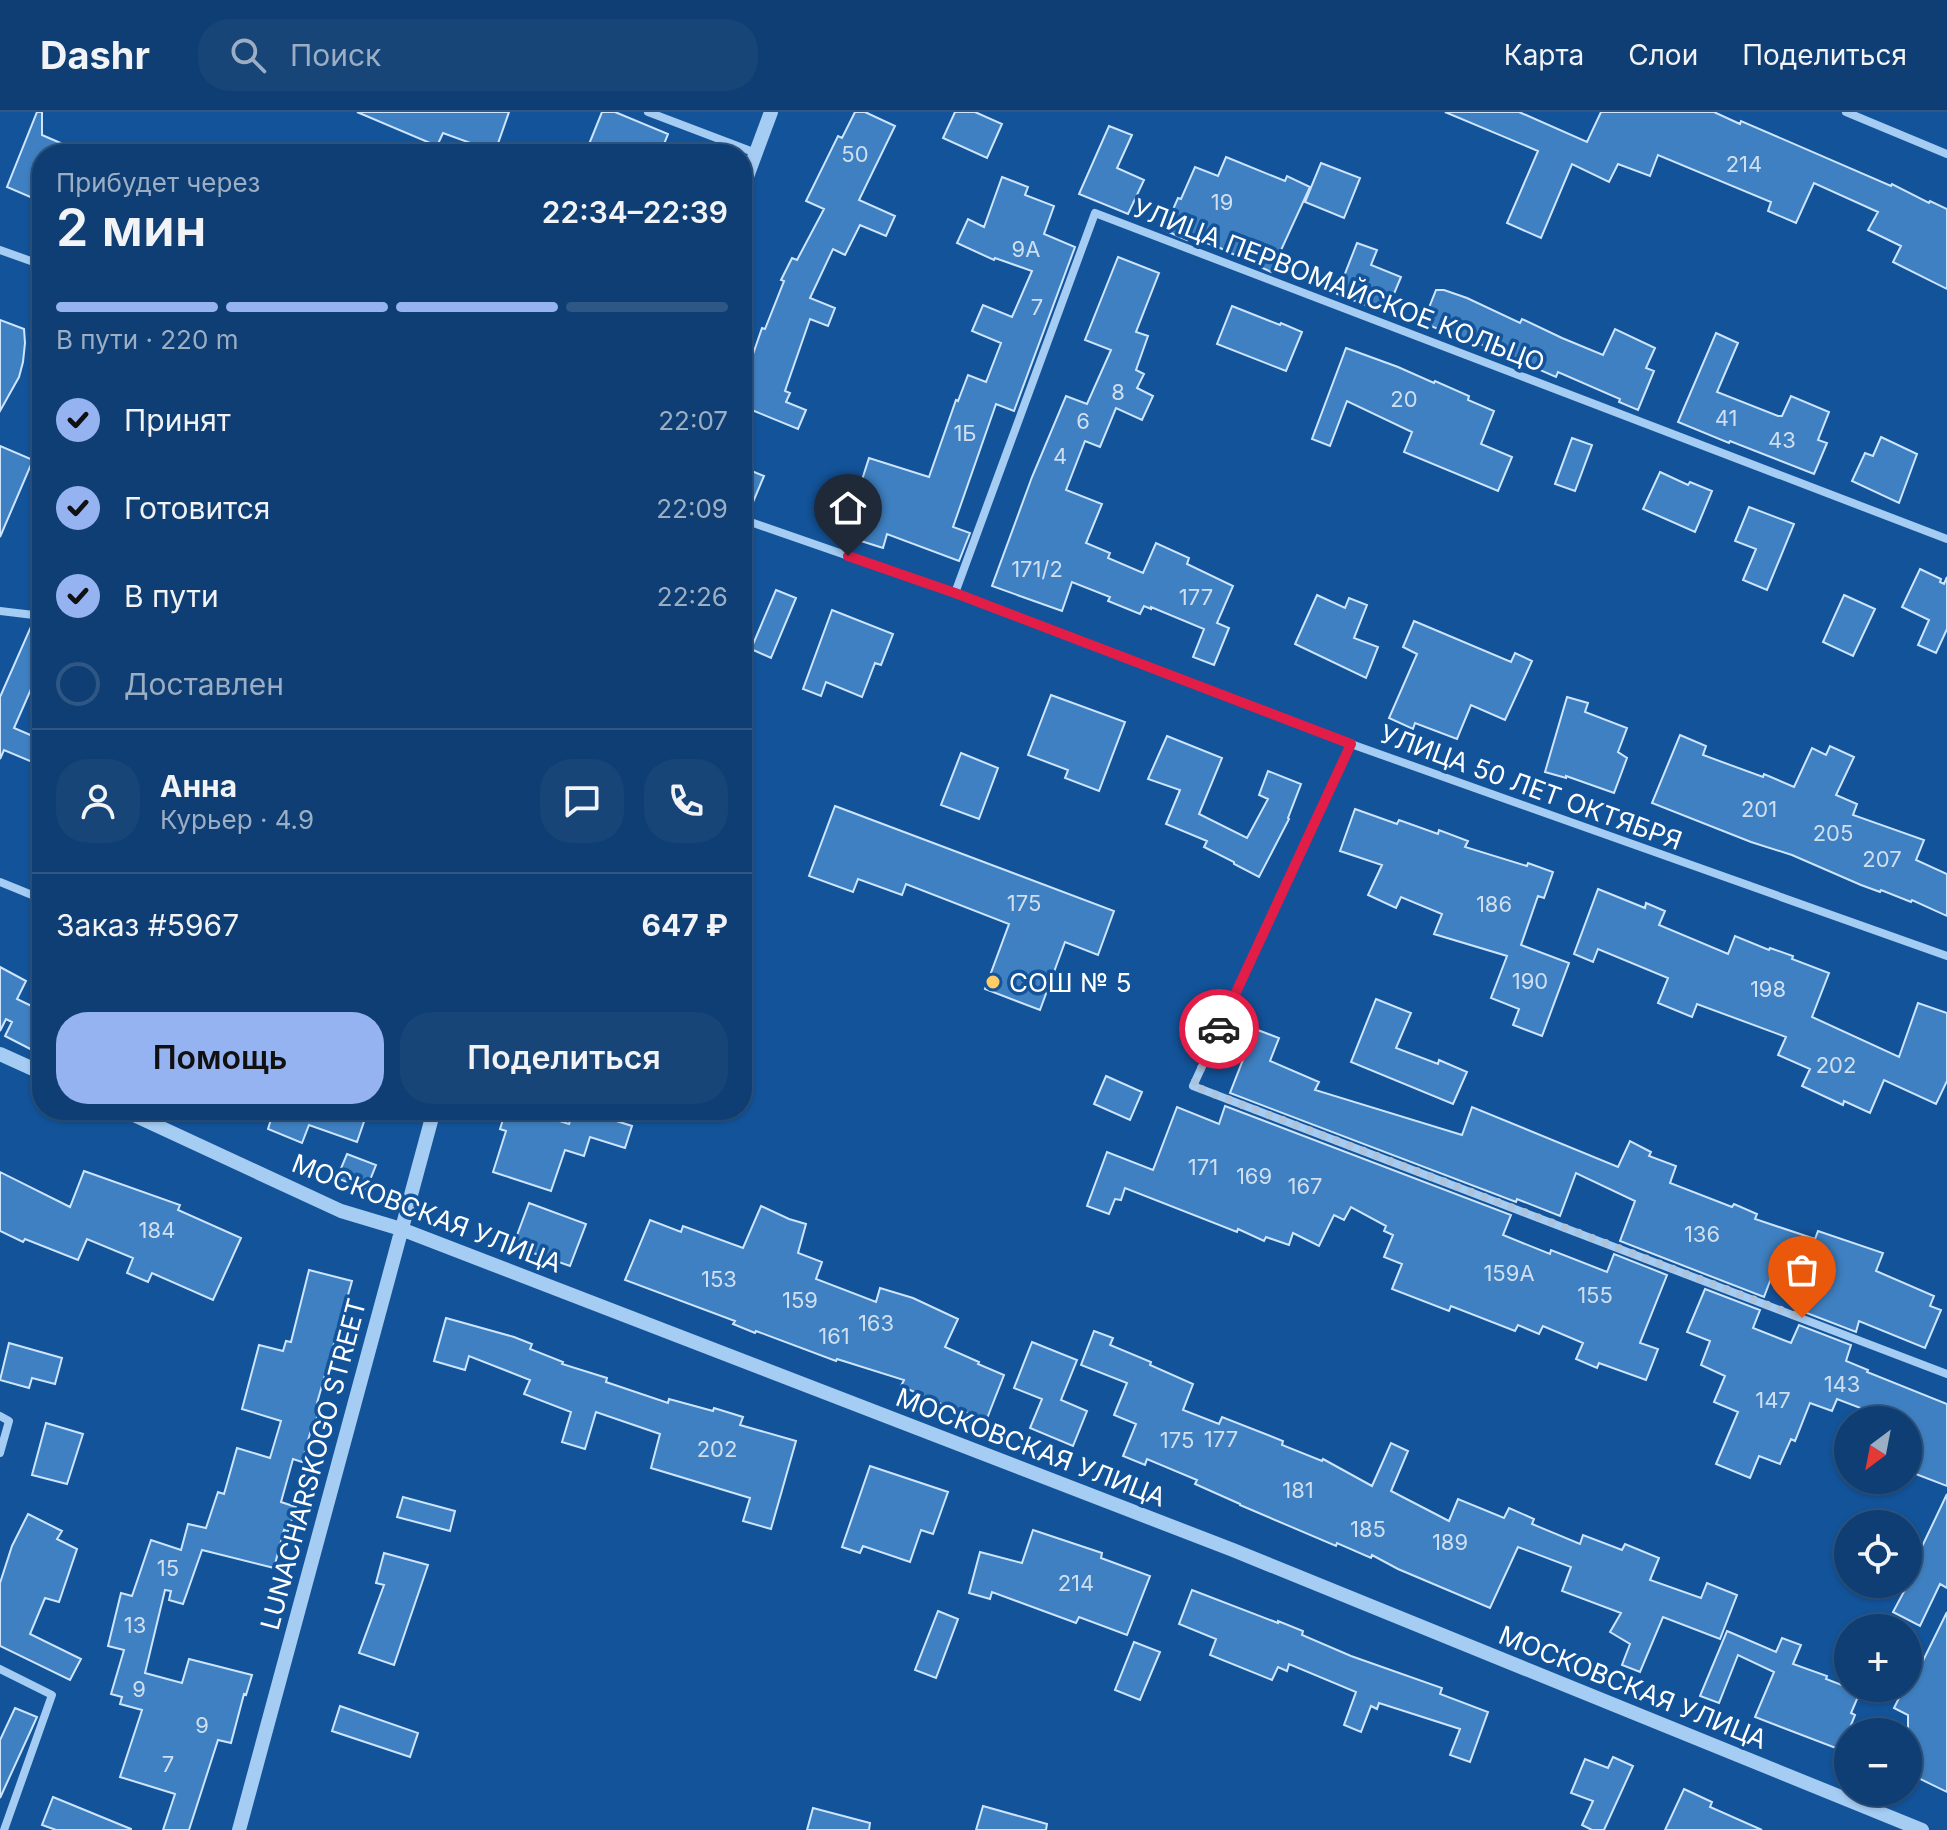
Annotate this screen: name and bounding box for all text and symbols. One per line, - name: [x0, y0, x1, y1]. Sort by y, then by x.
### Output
- search box: [198, 19, 758, 91]
- text: Dashr: [40, 32, 150, 78]
- icon: search: [226, 33, 270, 77]
- text: Поиск: [290, 37, 381, 73]
- text: Карта: [1504, 38, 1584, 72]
- text: Слои: [1628, 38, 1698, 72]
- text: Поделиться: [1742, 38, 1907, 72]
- house number: 50: [841, 141, 869, 167]
- house number: 214: [1726, 151, 1762, 177]
- text: Прибудет через: [56, 167, 260, 198]
- house number: 19: [1211, 189, 1233, 215]
- street label: УЛИЦА ПЕРВОМАЙСКОЕ КОЛЬЦО: [1129, 192, 1549, 378]
- text: 22:34–22:39: [542, 194, 728, 230]
- text: 2 мин: [56, 196, 207, 259]
- house number: 9А: [1012, 236, 1040, 262]
- house number: 7: [1031, 294, 1043, 320]
- text: В пути · 220 m: [56, 324, 238, 355]
- house number: 8: [1111, 379, 1125, 405]
- house number: 20: [1390, 386, 1418, 412]
- icon: check: [56, 398, 100, 442]
- text: Принят: [124, 402, 231, 438]
- text: 22:07: [658, 405, 728, 436]
- house number: 41: [1715, 405, 1737, 431]
- house number: 6: [1076, 408, 1090, 434]
- house number: 1Б: [953, 420, 977, 446]
- house number: 43: [1768, 427, 1796, 453]
- house number: 4: [1053, 443, 1067, 469]
- pin: [814, 474, 882, 556]
- icon: check: [56, 486, 100, 530]
- icon: home: [826, 486, 870, 530]
- text: Готовится: [124, 490, 270, 526]
- text: 22:09: [656, 493, 728, 524]
- house number: 171/2: [1011, 556, 1063, 582]
- icon: check: [56, 574, 100, 618]
- text: В пути: [124, 578, 219, 614]
- text: 22:26: [657, 581, 728, 612]
- house number: 177: [1179, 584, 1213, 610]
- text: Доставлен: [124, 666, 284, 702]
- street label: УЛИЦА 50 ЛЕТ ОКТЯБРЯ: [1376, 718, 1686, 856]
- button: person: [56, 759, 140, 843]
- button: chat: [540, 759, 624, 843]
- button: phone: [644, 759, 728, 843]
- text: Анна: [160, 768, 237, 804]
- house number: 201: [1741, 796, 1777, 822]
- text: Курьер · 4.9: [160, 804, 314, 835]
- house number: 205: [1813, 820, 1853, 846]
- house number: 207: [1862, 846, 1902, 872]
- house number: 175: [1007, 890, 1041, 916]
- house number: 186: [1476, 891, 1512, 917]
- text: Заказ #5967: [56, 907, 239, 943]
- text: 647 ₽: [641, 907, 728, 943]
- place label: СОШ № 5: [1009, 967, 1132, 998]
- house number: 190: [1512, 968, 1548, 994]
- marker: СОШ № 5: [984, 973, 1002, 991]
- house number: 198: [1750, 976, 1786, 1002]
- courier: [1179, 989, 1259, 1069]
- icon: car: [1197, 1007, 1241, 1051]
- button: Помощь: [56, 1012, 384, 1104]
- button: Поделиться: [400, 1012, 728, 1104]
- house number: 202: [1816, 1052, 1856, 1078]
- street label: МОСКОВСКАЯ УЛИЦА: [288, 1147, 566, 1279]
- house number: 171: [1188, 1154, 1218, 1180]
- house number: 169: [1236, 1163, 1272, 1189]
- house number: 167: [1287, 1173, 1323, 1199]
- house number: 184: [139, 1217, 175, 1243]
- house number: 136: [1684, 1221, 1720, 1247]
- pin: [1768, 1236, 1836, 1318]
- icon: bag: [1780, 1248, 1824, 1292]
- house number: 159А: [1483, 1260, 1535, 1286]
- house number: 153: [701, 1266, 737, 1292]
- house number: 155: [1577, 1282, 1613, 1308]
- house number: 159: [782, 1287, 818, 1313]
- street label: LUNACHARSKOGO STREET: [254, 1295, 372, 1633]
- house number: 163: [858, 1310, 894, 1336]
- house number: 161: [818, 1323, 850, 1349]
- house number: 143: [1824, 1371, 1860, 1397]
- street label: МОСКОВСКАЯ УЛИЦА: [892, 1381, 1170, 1513]
- house number: 147: [1755, 1387, 1791, 1413]
- north arrow: [1834, 1406, 1922, 1494]
- map controls: [1834, 1406, 1922, 1806]
- house number: 177: [1204, 1426, 1238, 1452]
- house number: 175: [1160, 1427, 1194, 1453]
- house number: 202: [697, 1436, 737, 1462]
- house number: 181: [1282, 1477, 1314, 1503]
- button: locate: [1834, 1510, 1922, 1598]
- house number: 185: [1350, 1516, 1386, 1542]
- house number: 189: [1432, 1529, 1468, 1555]
- house number: 15: [157, 1555, 179, 1581]
- house number: 214: [1058, 1570, 1094, 1596]
- house number: 13: [124, 1612, 146, 1638]
- button: +: [1834, 1614, 1922, 1702]
- street label: МОСКОВСКАЯ УЛИЦА: [1494, 1619, 1772, 1755]
- house number: 9: [132, 1676, 146, 1702]
- house number: 9: [195, 1712, 209, 1738]
- button: −: [1834, 1718, 1922, 1806]
- house number: 7: [162, 1751, 174, 1777]

